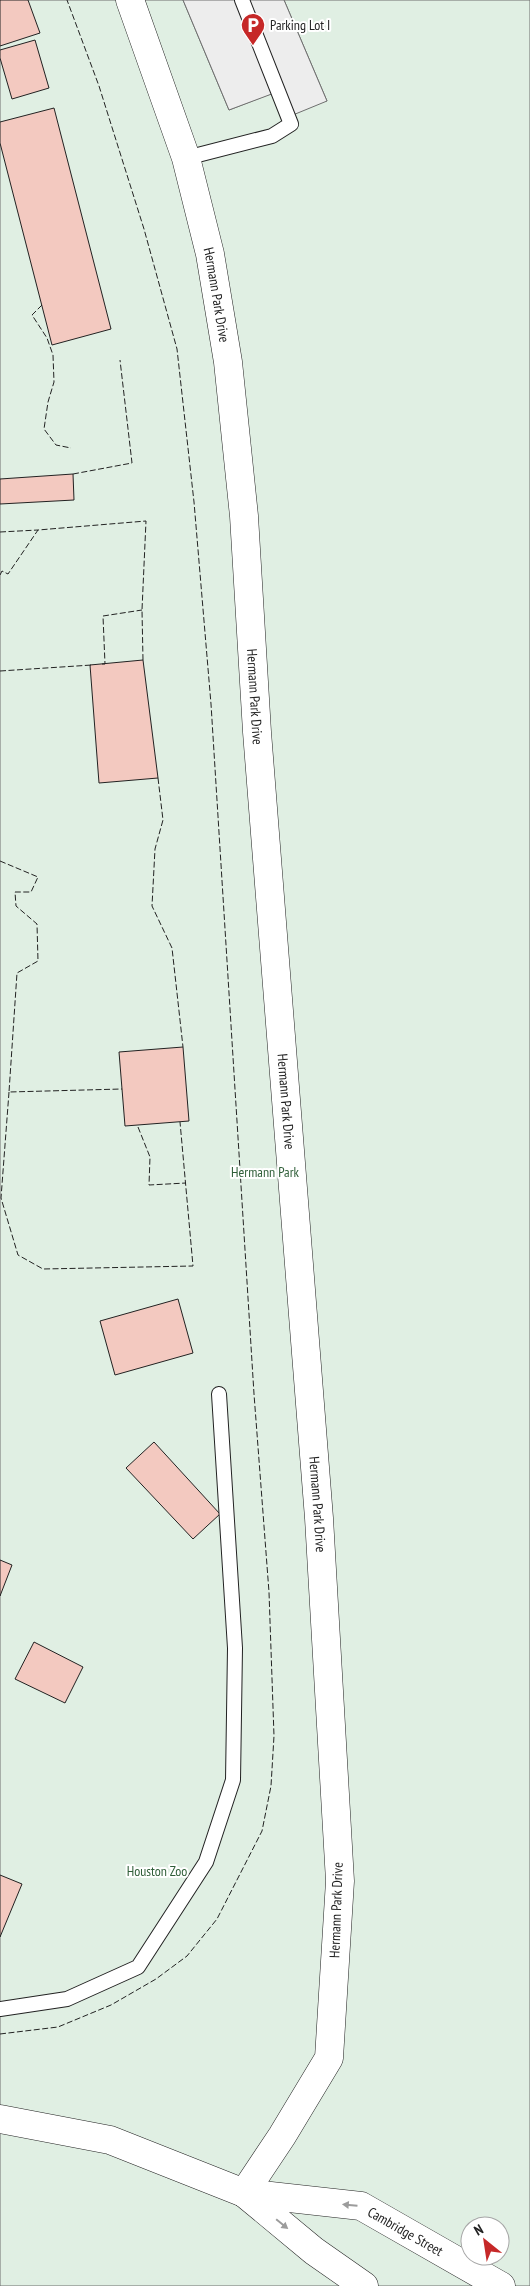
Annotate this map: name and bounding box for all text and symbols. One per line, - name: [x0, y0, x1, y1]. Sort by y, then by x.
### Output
- parking icon: Parking Lot I: [240, 12, 266, 46]
- place label: Parking Lot I: [270, 16, 330, 34]
- street label: Hermann Park Drive: [200, 245, 234, 344]
- street label: Hermann Park Drive: [243, 648, 267, 746]
- street label: Hermann Park Drive: [273, 1053, 299, 1150]
- park label: Hermann Park: [231, 1163, 300, 1181]
- street label: Hermann Park Drive: [305, 1456, 330, 1553]
- park label: Houston Zoo: [127, 1862, 187, 1880]
- street label: Hermann Park Drive: [325, 1862, 347, 1958]
- one-way arrow: [342, 2201, 358, 2209]
- street label: Cambridge Street: [365, 2203, 446, 2260]
- north arrow: [460, 2216, 510, 2266]
- one-way arrow: [275, 2218, 288, 2229]
- text: N: [471, 2220, 486, 2239]

